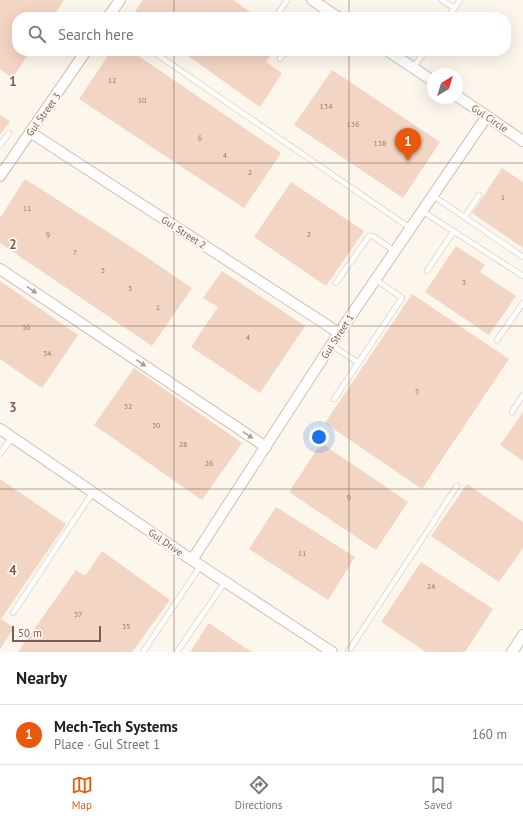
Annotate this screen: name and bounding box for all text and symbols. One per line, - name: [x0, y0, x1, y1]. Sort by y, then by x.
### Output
- search box: [12, 12, 511, 56]
- icon: search: [26, 23, 48, 45]
- text: Search here: [58, 25, 134, 44]
- north arrow: [427, 68, 463, 104]
- text: 1: [9, 73, 17, 90]
- house number: 12: [108, 75, 116, 85]
- street label: Gul Street 3: [23, 90, 64, 139]
- house number: 10: [138, 95, 147, 105]
- house number: 134: [319, 101, 333, 111]
- street label: Gul Circle: [469, 101, 511, 135]
- house number: 136: [346, 119, 360, 129]
- pin: 1: [395, 128, 421, 161]
- house number: 6: [198, 133, 202, 143]
- house number: 138: [373, 138, 387, 148]
- house number: 4: [223, 150, 228, 160]
- house number: 2: [248, 167, 252, 177]
- house number: 1: [501, 192, 505, 202]
- house number: 11: [23, 203, 31, 213]
- street label: Gul Street 2: [159, 213, 209, 252]
- house number: 9: [46, 229, 50, 239]
- house number: 2: [307, 229, 311, 239]
- text: 2: [9, 236, 17, 253]
- house number: 7: [73, 247, 77, 257]
- house number: 5: [101, 265, 105, 275]
- house number: 3: [462, 277, 466, 287]
- house number: 3: [128, 283, 132, 293]
- one-way arrow: [27, 287, 38, 294]
- house number: 1: [156, 302, 160, 312]
- street label: Gul Street 1: [318, 311, 357, 361]
- house number: 36: [22, 322, 30, 332]
- house number: 4: [246, 332, 251, 342]
- house number: 34: [43, 348, 52, 358]
- one-way arrow: [135, 359, 146, 367]
- house number: 5: [415, 386, 419, 396]
- text: 3: [9, 399, 17, 416]
- house number: 32: [124, 401, 132, 411]
- house number: 30: [152, 420, 161, 430]
- your location: [309, 427, 329, 447]
- one-way arrow: [243, 431, 254, 439]
- house number: 28: [179, 439, 187, 449]
- house number: 26: [205, 458, 213, 468]
- house number: 9: [347, 492, 351, 502]
- street label: Gul Drive: [146, 526, 186, 559]
- house number: 11: [298, 548, 306, 558]
- text: 4: [9, 562, 17, 579]
- house number: 24: [427, 581, 436, 591]
- house number: 37: [74, 609, 82, 619]
- house number: 35: [122, 621, 130, 631]
- scale bar: [12, 624, 101, 643]
- text: 50 m: [18, 626, 42, 640]
- text: Nearby: [16, 667, 67, 689]
- text: Mech-Tech Systems: [54, 717, 178, 736]
- text: 1: [25, 726, 33, 743]
- text: 160 m: [472, 726, 507, 743]
- text: Place · Gul Street 1: [54, 736, 160, 753]
- tab: Map: [71, 774, 93, 812]
- tab: Directions: [235, 774, 282, 812]
- tab: Saved: [424, 774, 452, 812]

